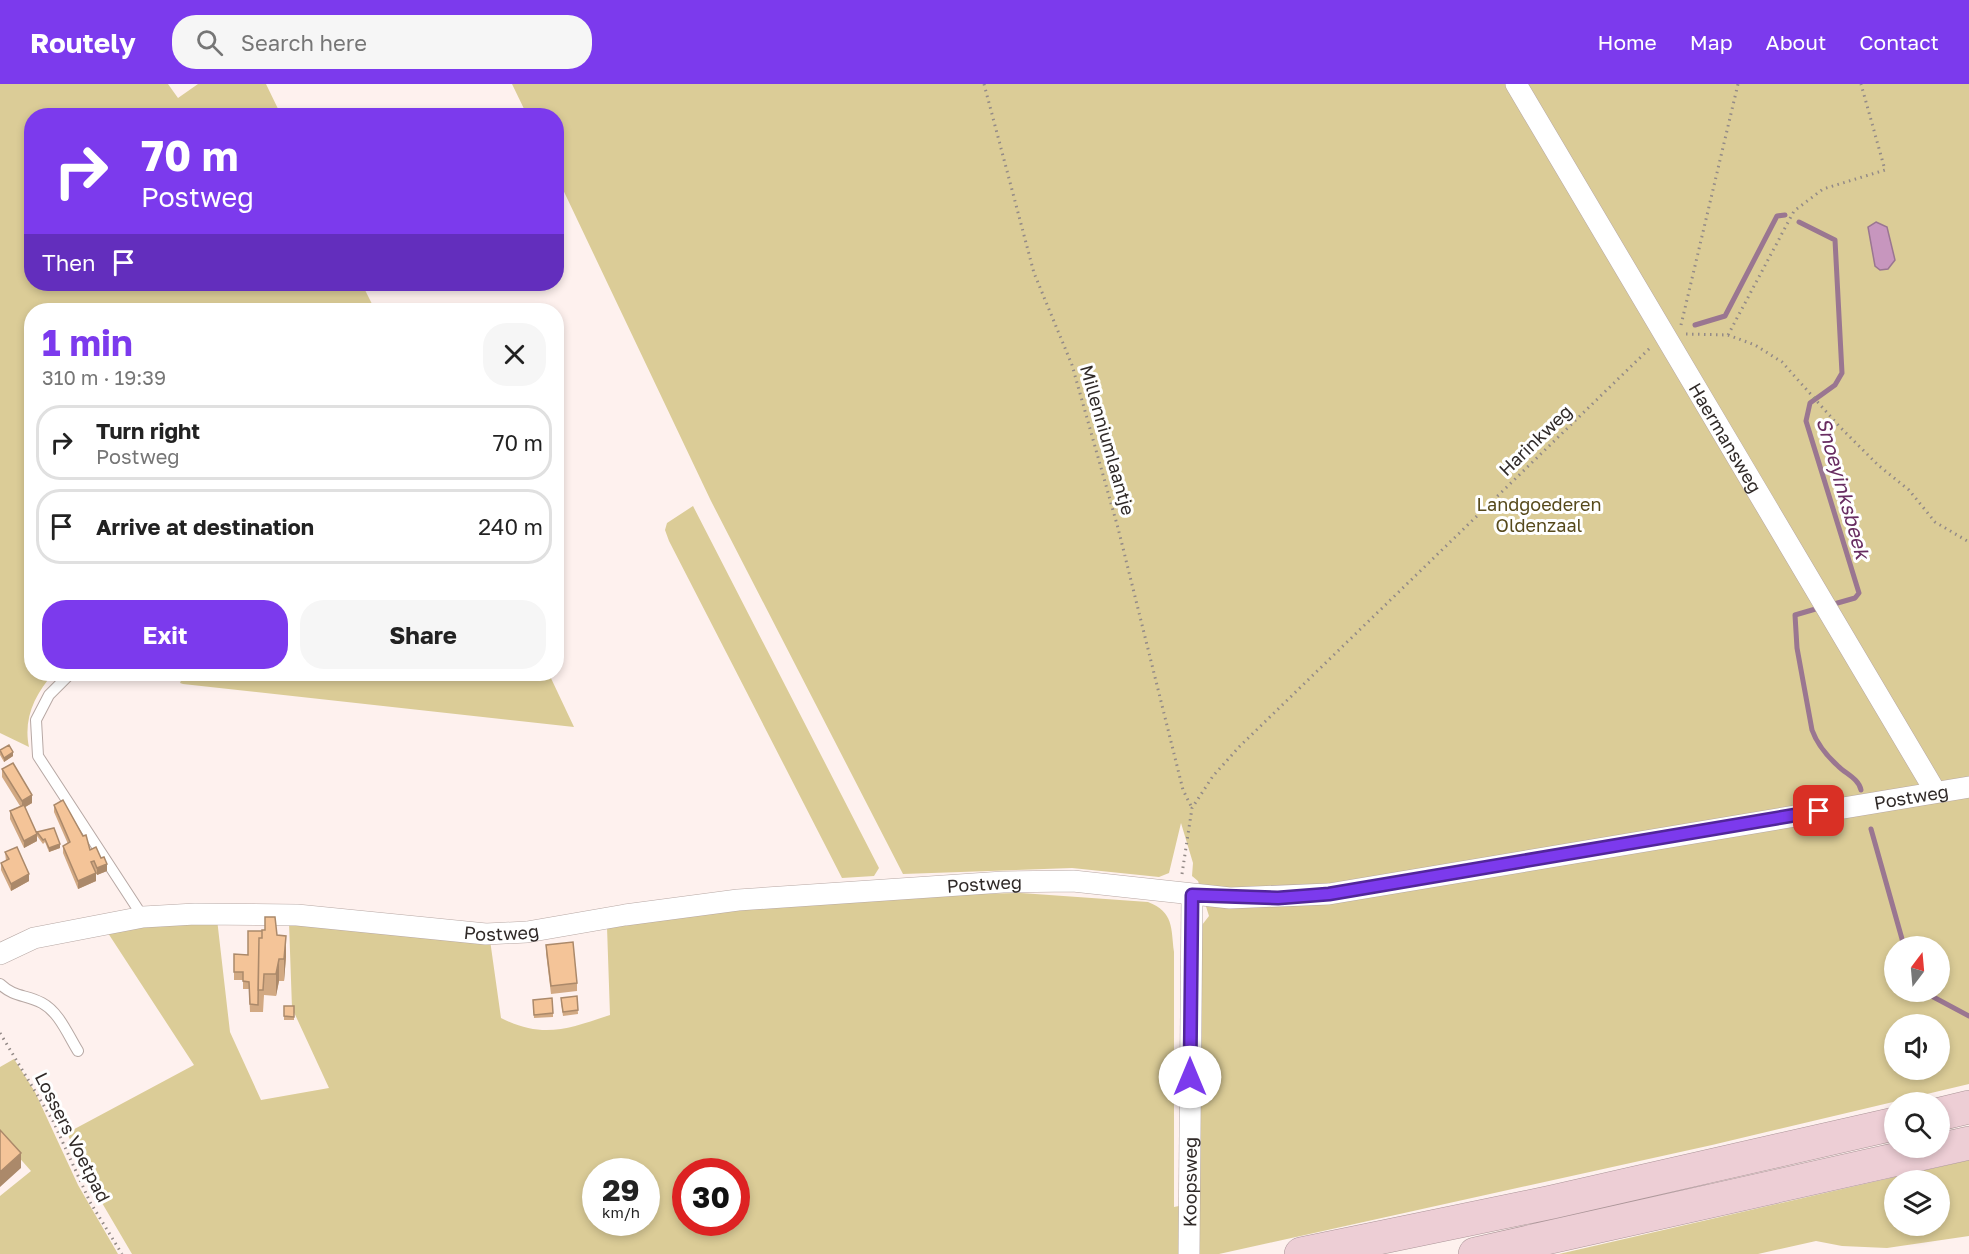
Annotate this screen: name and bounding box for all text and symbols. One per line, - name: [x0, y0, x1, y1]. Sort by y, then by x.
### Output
- search box: [172, 15, 592, 69]
- text: Routely: [30, 26, 136, 59]
- icon: search: [193, 26, 226, 59]
- text: Search here: [241, 29, 367, 56]
- text: Home: [1597, 29, 1657, 55]
- text: Map: [1690, 29, 1733, 55]
- text: About: [1766, 29, 1826, 55]
- text: Contact: [1859, 29, 1939, 55]
- text: 70 m: [141, 130, 238, 180]
- icon: right: [42, 132, 120, 210]
- text: Postweg: [141, 181, 254, 213]
- icon: arrive: [107, 246, 140, 279]
- text: Then: [42, 249, 95, 276]
- text: 1 min: [42, 321, 133, 364]
- button: close: [483, 323, 546, 386]
- street label: Millenniumlaantje: [1076, 362, 1140, 518]
- text: 310 m · 19:39: [42, 365, 166, 389]
- street label: Haermansweg: [1684, 379, 1767, 497]
- street label: Harinkweg: [1494, 400, 1576, 480]
- water label: Snoeyinksbeek: [1811, 415, 1876, 564]
- text: Turn right: [96, 417, 200, 444]
- icon: right: [45, 426, 78, 459]
- text: 70 m: [493, 429, 543, 456]
- text: Postweg: [96, 444, 180, 468]
- park label: Landgoederen Oldenzaal: [1477, 493, 1601, 536]
- icon: arrive: [45, 510, 78, 543]
- text: Arrive at destination: [96, 513, 314, 540]
- text: 240 m: [478, 513, 543, 540]
- button: Exit: [42, 600, 288, 669]
- button: Share: [300, 600, 546, 669]
- street label: Postweg: [1872, 780, 1950, 814]
- pin: [1793, 785, 1844, 836]
- icon: arrive: [1802, 794, 1835, 827]
- street label: Postweg: [946, 871, 1022, 897]
- street label: Postweg: [463, 919, 541, 945]
- north arrow: [1884, 936, 1950, 1002]
- map controls: [1884, 936, 1950, 1236]
- button: sound: [1884, 1014, 1950, 1080]
- position arrow: [1158, 1045, 1222, 1109]
- street label: Lossers Voetpad: [31, 1068, 115, 1206]
- button: search: [1884, 1092, 1950, 1158]
- street label: Koopsweg: [1178, 1137, 1201, 1227]
- speed limit sign: 30: [672, 1158, 750, 1236]
- button: layers: [1884, 1170, 1950, 1236]
- text: 29: [602, 1172, 640, 1208]
- text: km/h: [602, 1203, 640, 1221]

